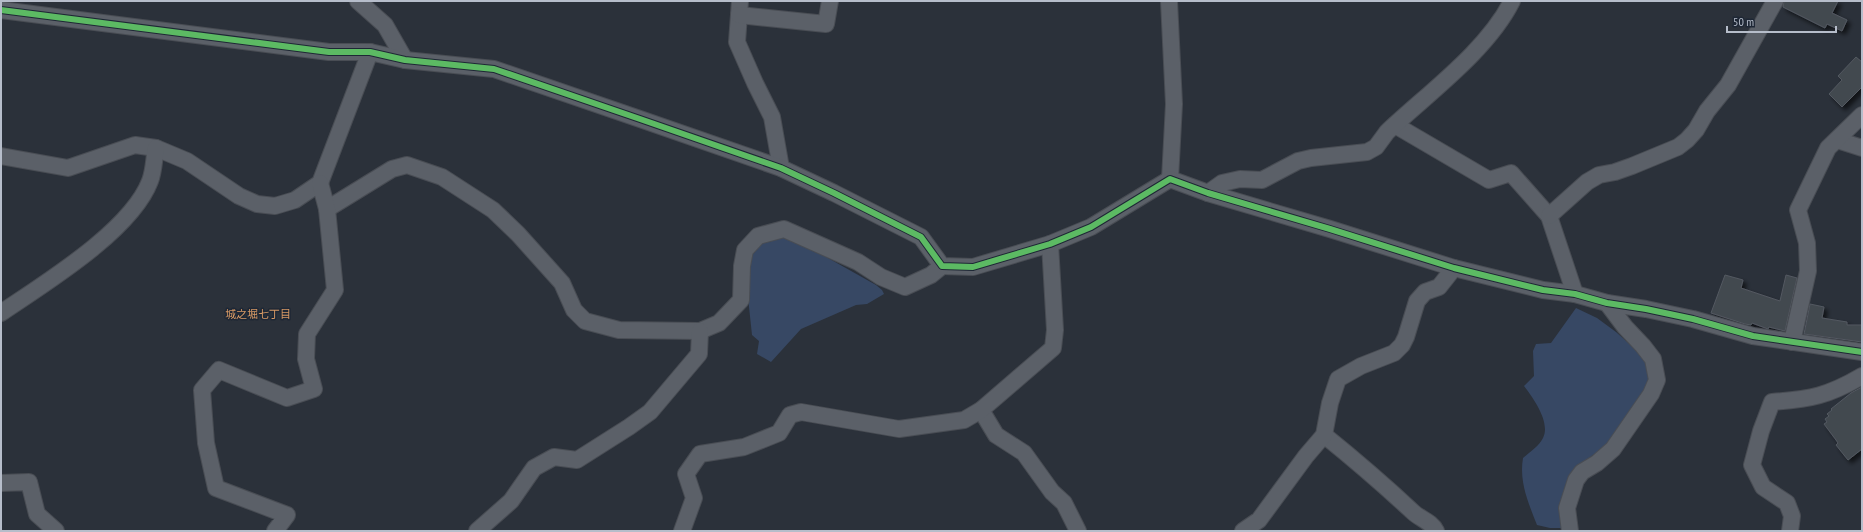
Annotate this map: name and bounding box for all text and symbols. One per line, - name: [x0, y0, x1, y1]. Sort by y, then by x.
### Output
- scale bar: [1727, 8, 1836, 34]
- text: 50 m: [1733, 14, 1754, 29]
- district label: 城之堀七丁目: [225, 307, 291, 321]

